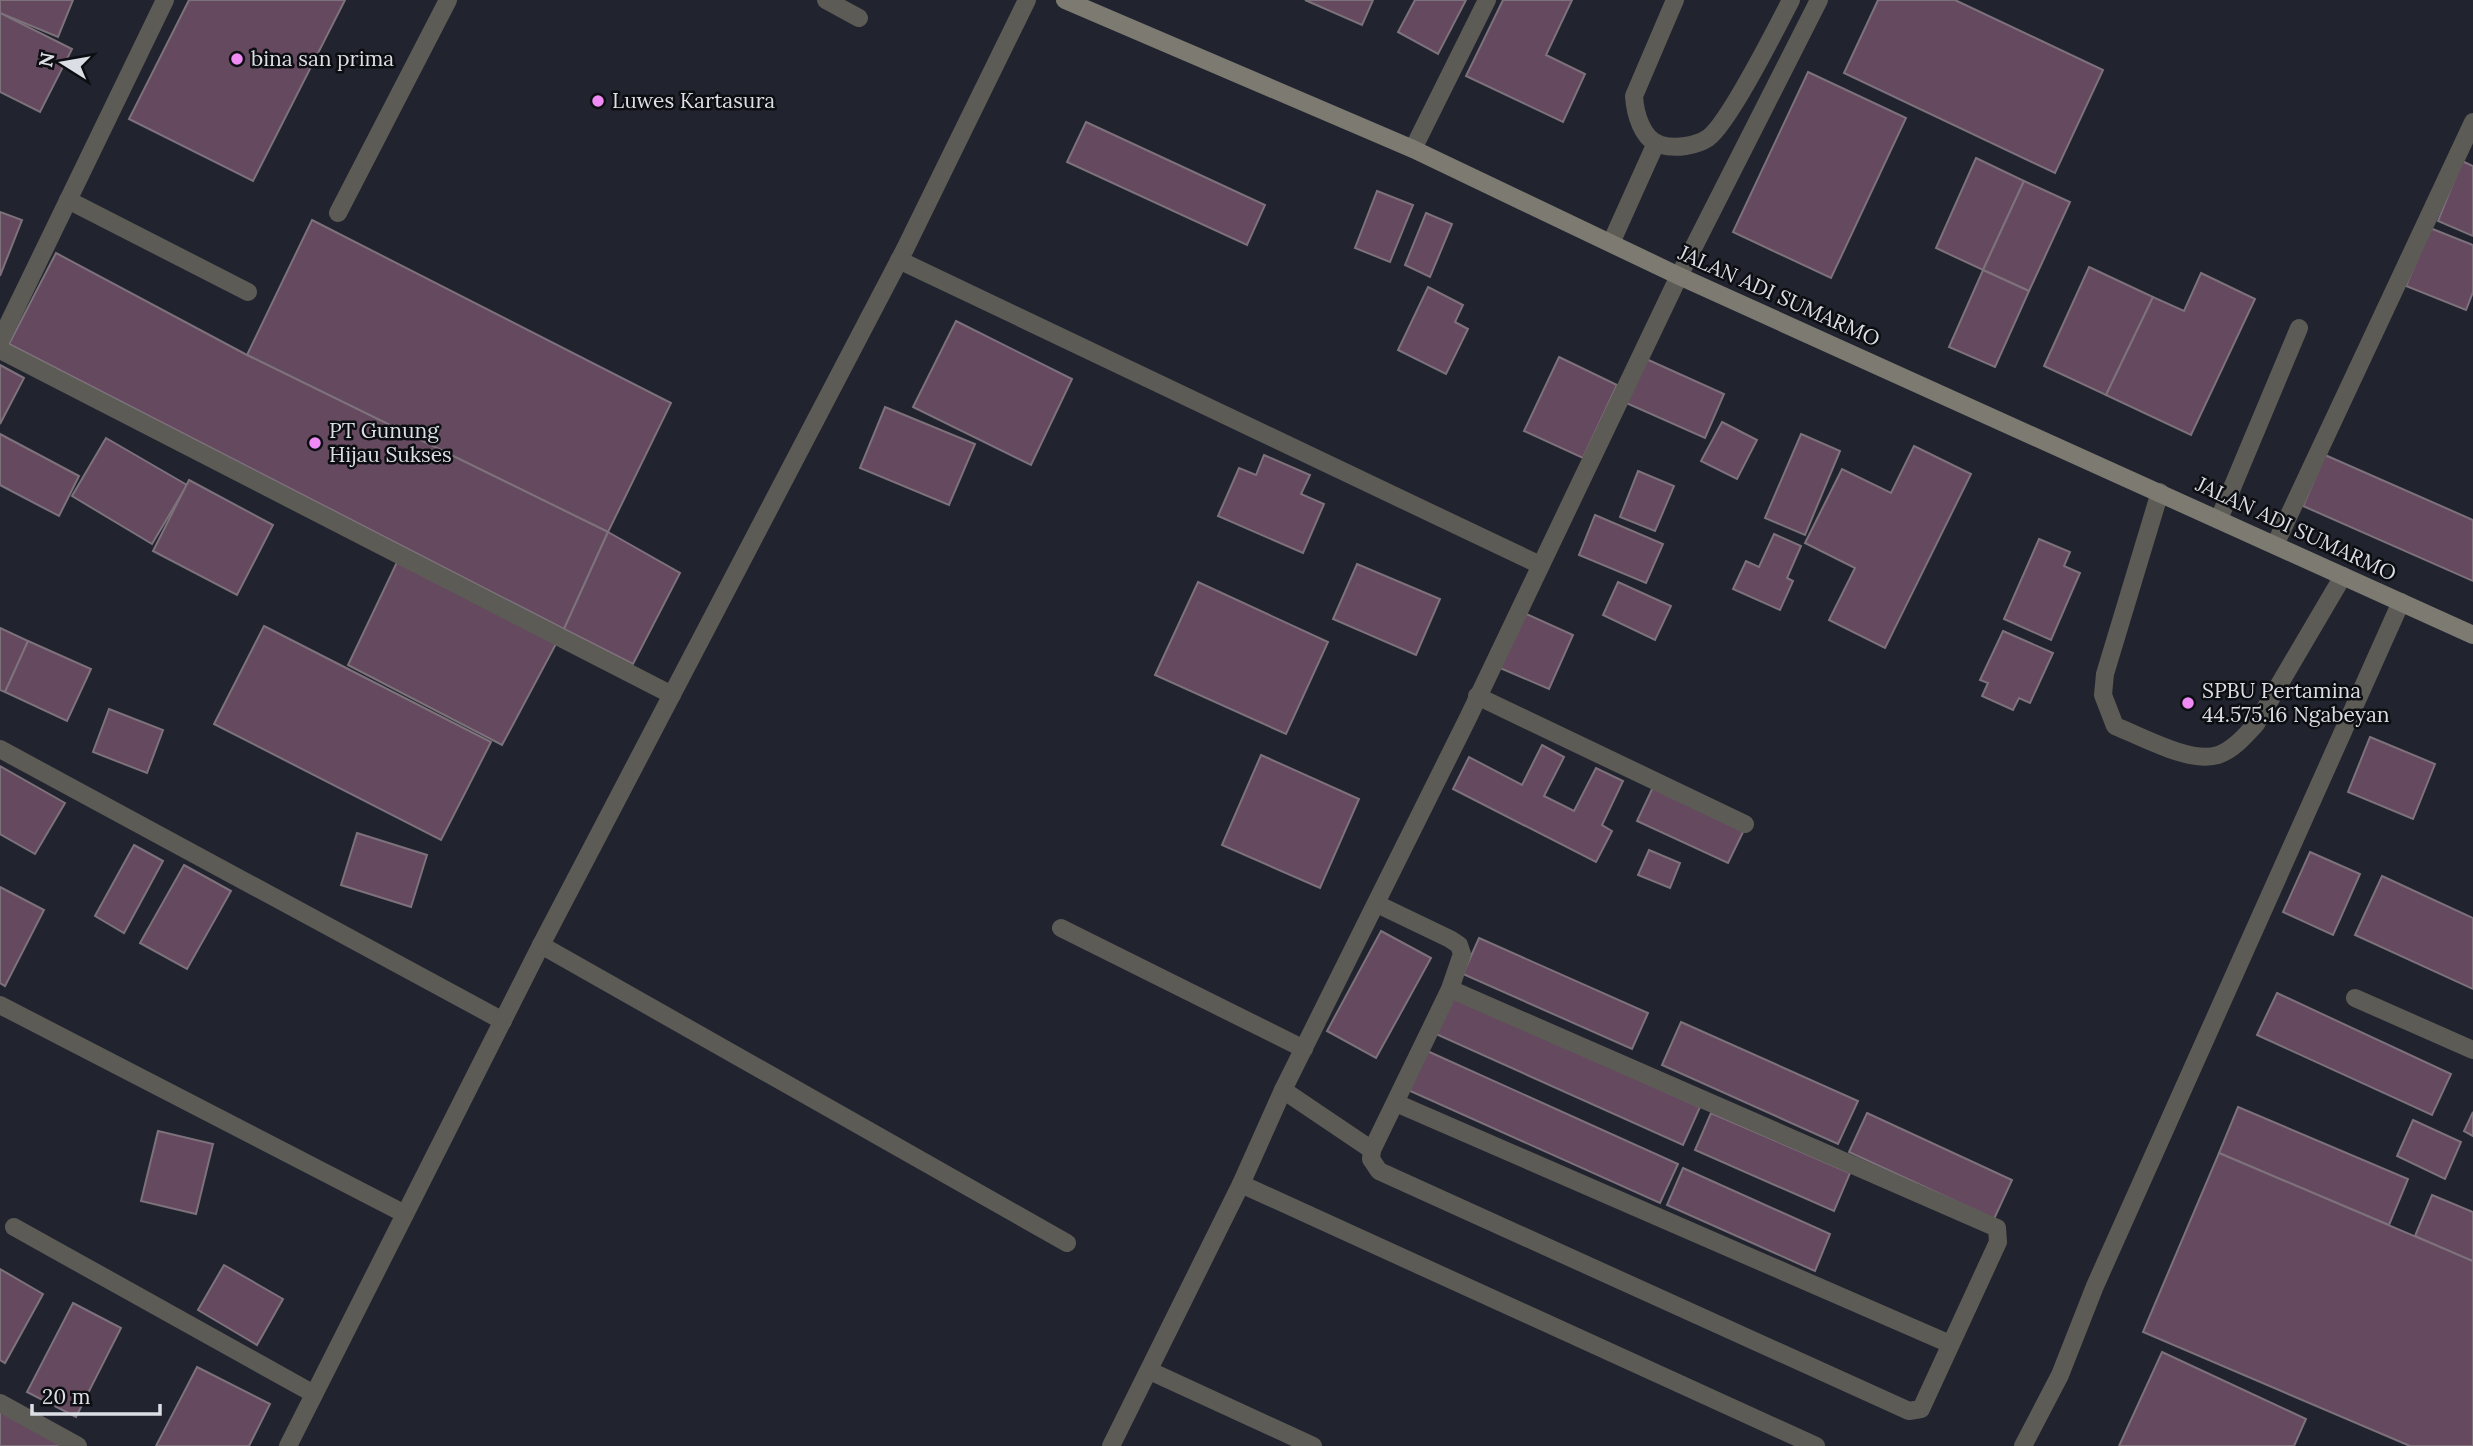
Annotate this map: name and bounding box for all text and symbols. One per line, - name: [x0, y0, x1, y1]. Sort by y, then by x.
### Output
- north arrow: [28, 28, 98, 98]
- place label: bina san prima: [251, 45, 394, 72]
- text: N: [33, 50, 60, 69]
- marker: bina san prima: [229, 51, 245, 67]
- place label: Luwes Kartasura: [612, 87, 775, 114]
- marker: Luwes Kartasura: [590, 93, 606, 109]
- street label: JALAN ADI SUMARMO: [1673, 239, 1884, 352]
- place label: PT Gunung Hijau Sukses: [329, 417, 452, 468]
- marker: PT Gunung Hijau Sukses: [307, 435, 323, 451]
- street label: JALAN ADI SUMARMO: [2191, 470, 2401, 587]
- place label: SPBU Pertamina 44.575.16 Ngabeyan: [2202, 677, 2390, 728]
- marker: SPBU Pertamina 44.575.16 Ngabeyan: [2180, 695, 2196, 711]
- scale bar: [32, 1372, 159, 1416]
- text: 20 m: [42, 1383, 91, 1410]

